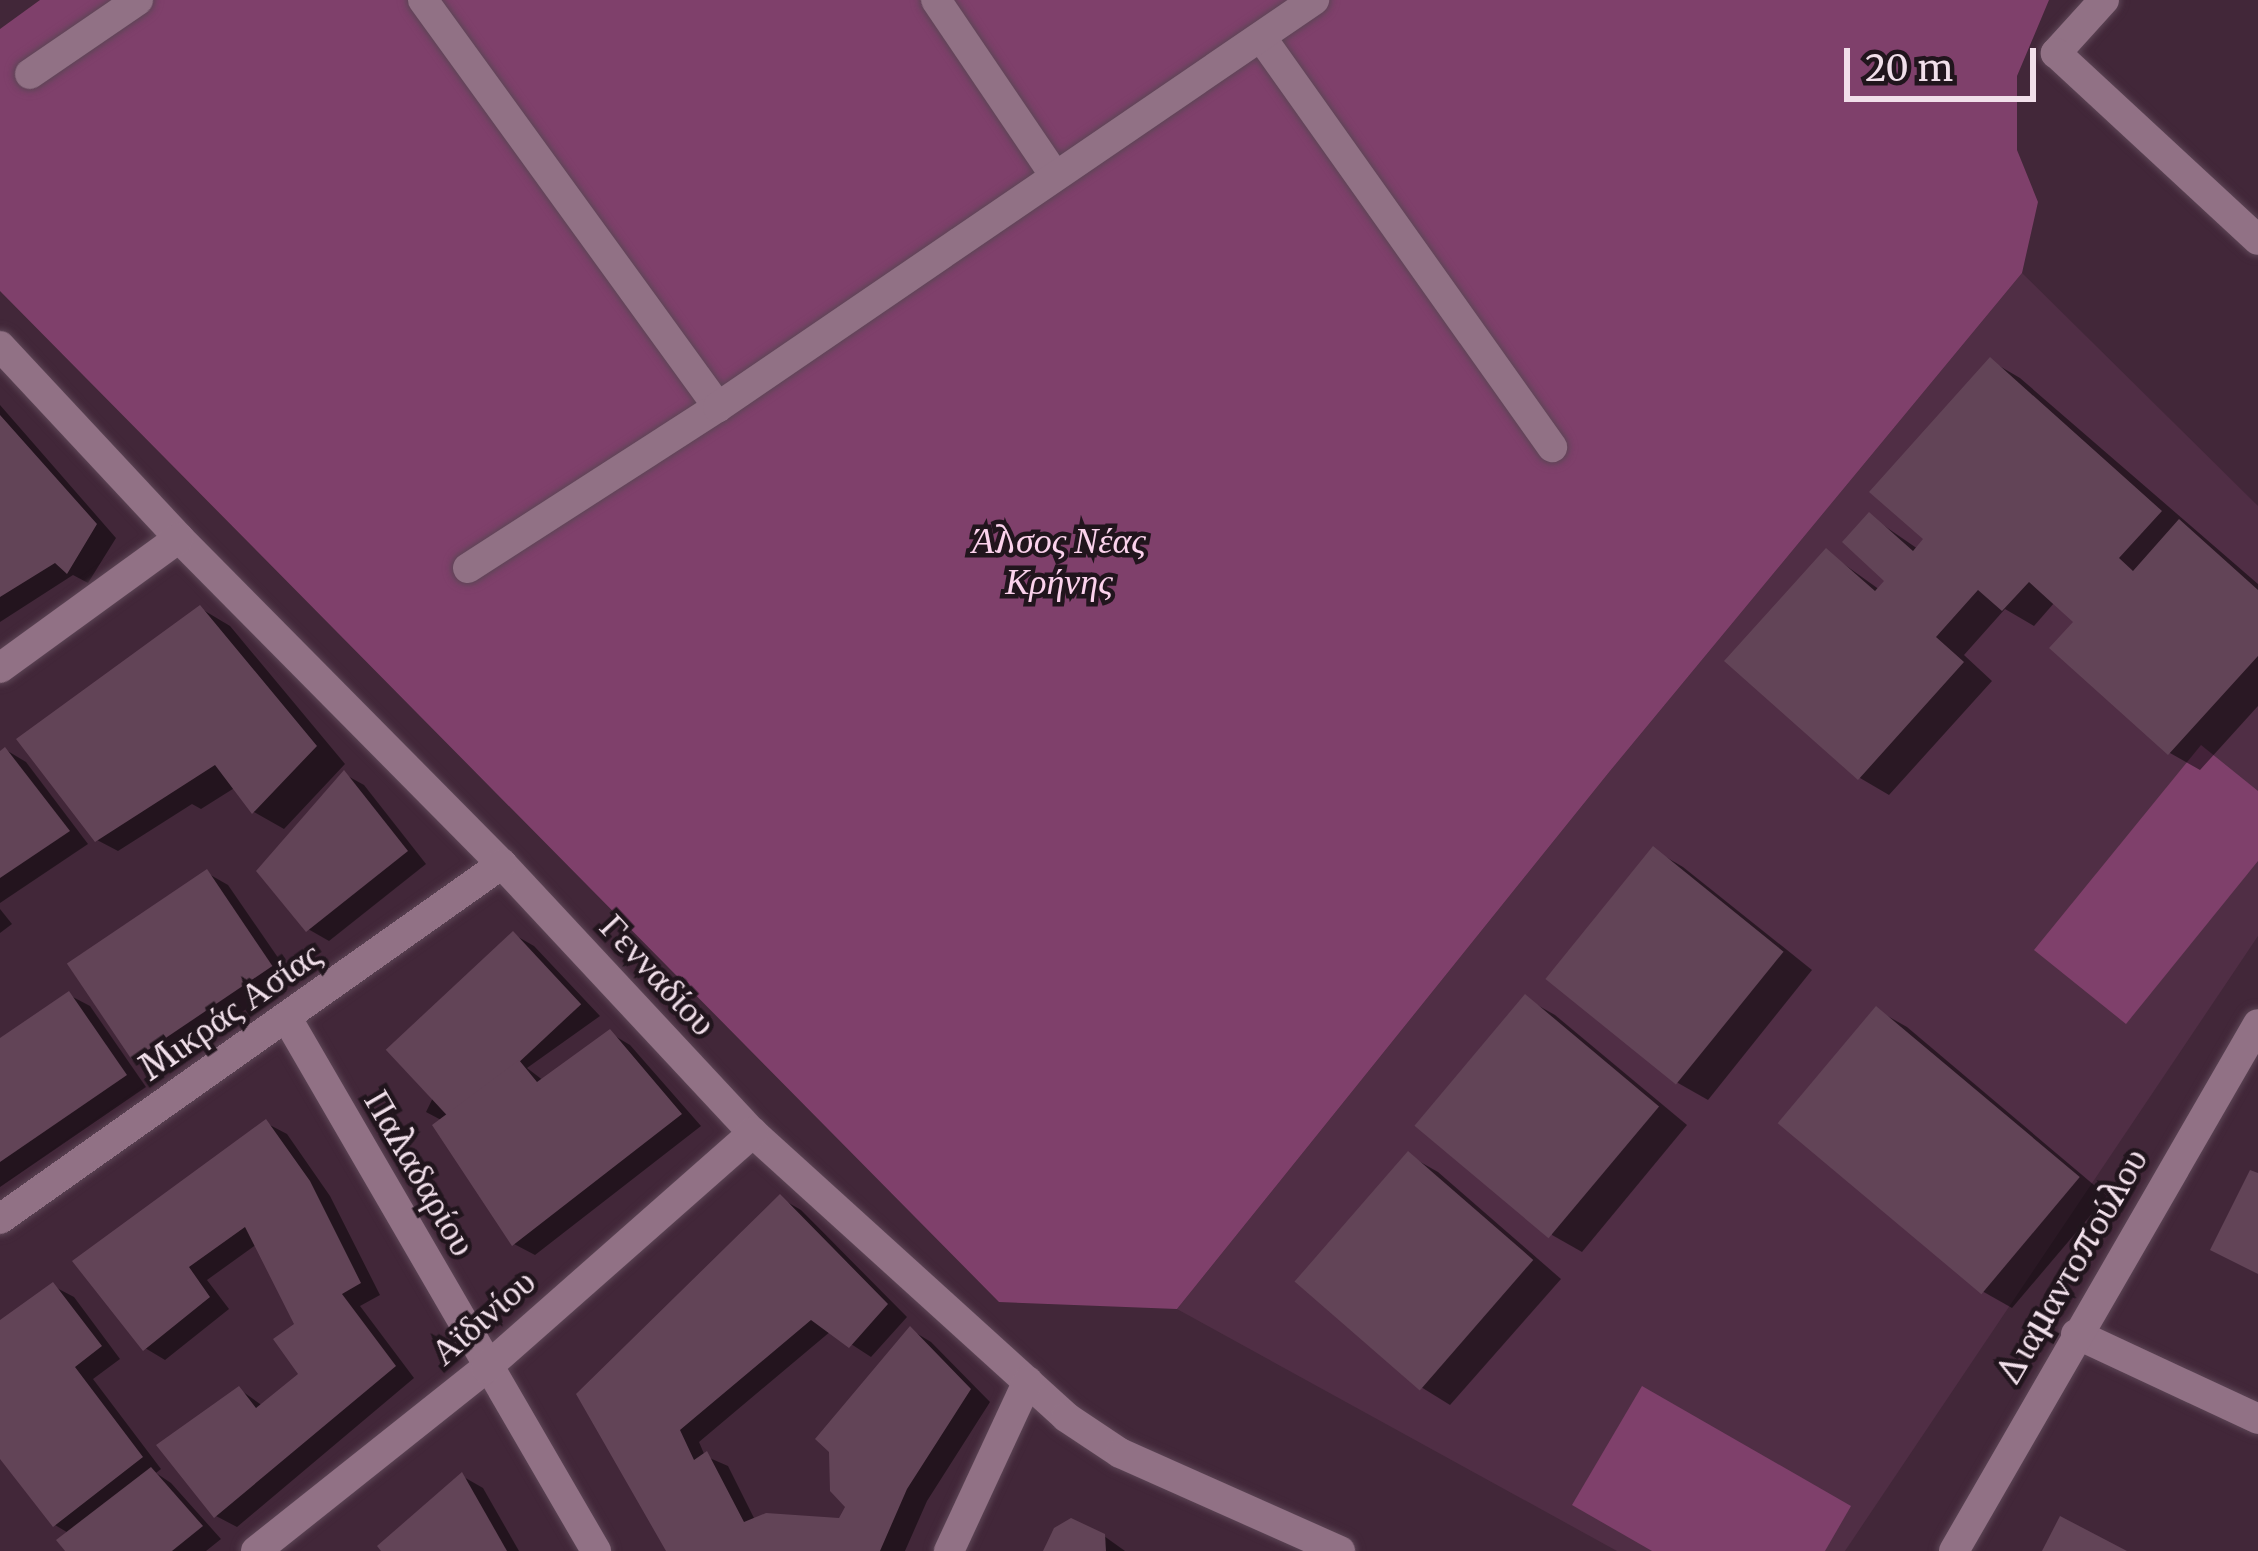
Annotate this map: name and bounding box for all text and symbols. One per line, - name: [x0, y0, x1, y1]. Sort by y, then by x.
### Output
- scale bar: [1850, 24, 2042, 98]
- text: 20 m: [1865, 46, 1953, 91]
- park label: Άλσος Νέας Κρήνης: [972, 518, 1146, 603]
- street label: Γενναδίου: [591, 905, 725, 1045]
- street label: Μικράς Ασίας: [131, 933, 329, 1089]
- street label: Παλαδαρίου: [355, 1083, 485, 1263]
- street label: Διαμαντοπούλου: [1986, 1141, 2156, 1393]
- street label: Αϊδινίου: [422, 1260, 544, 1374]

